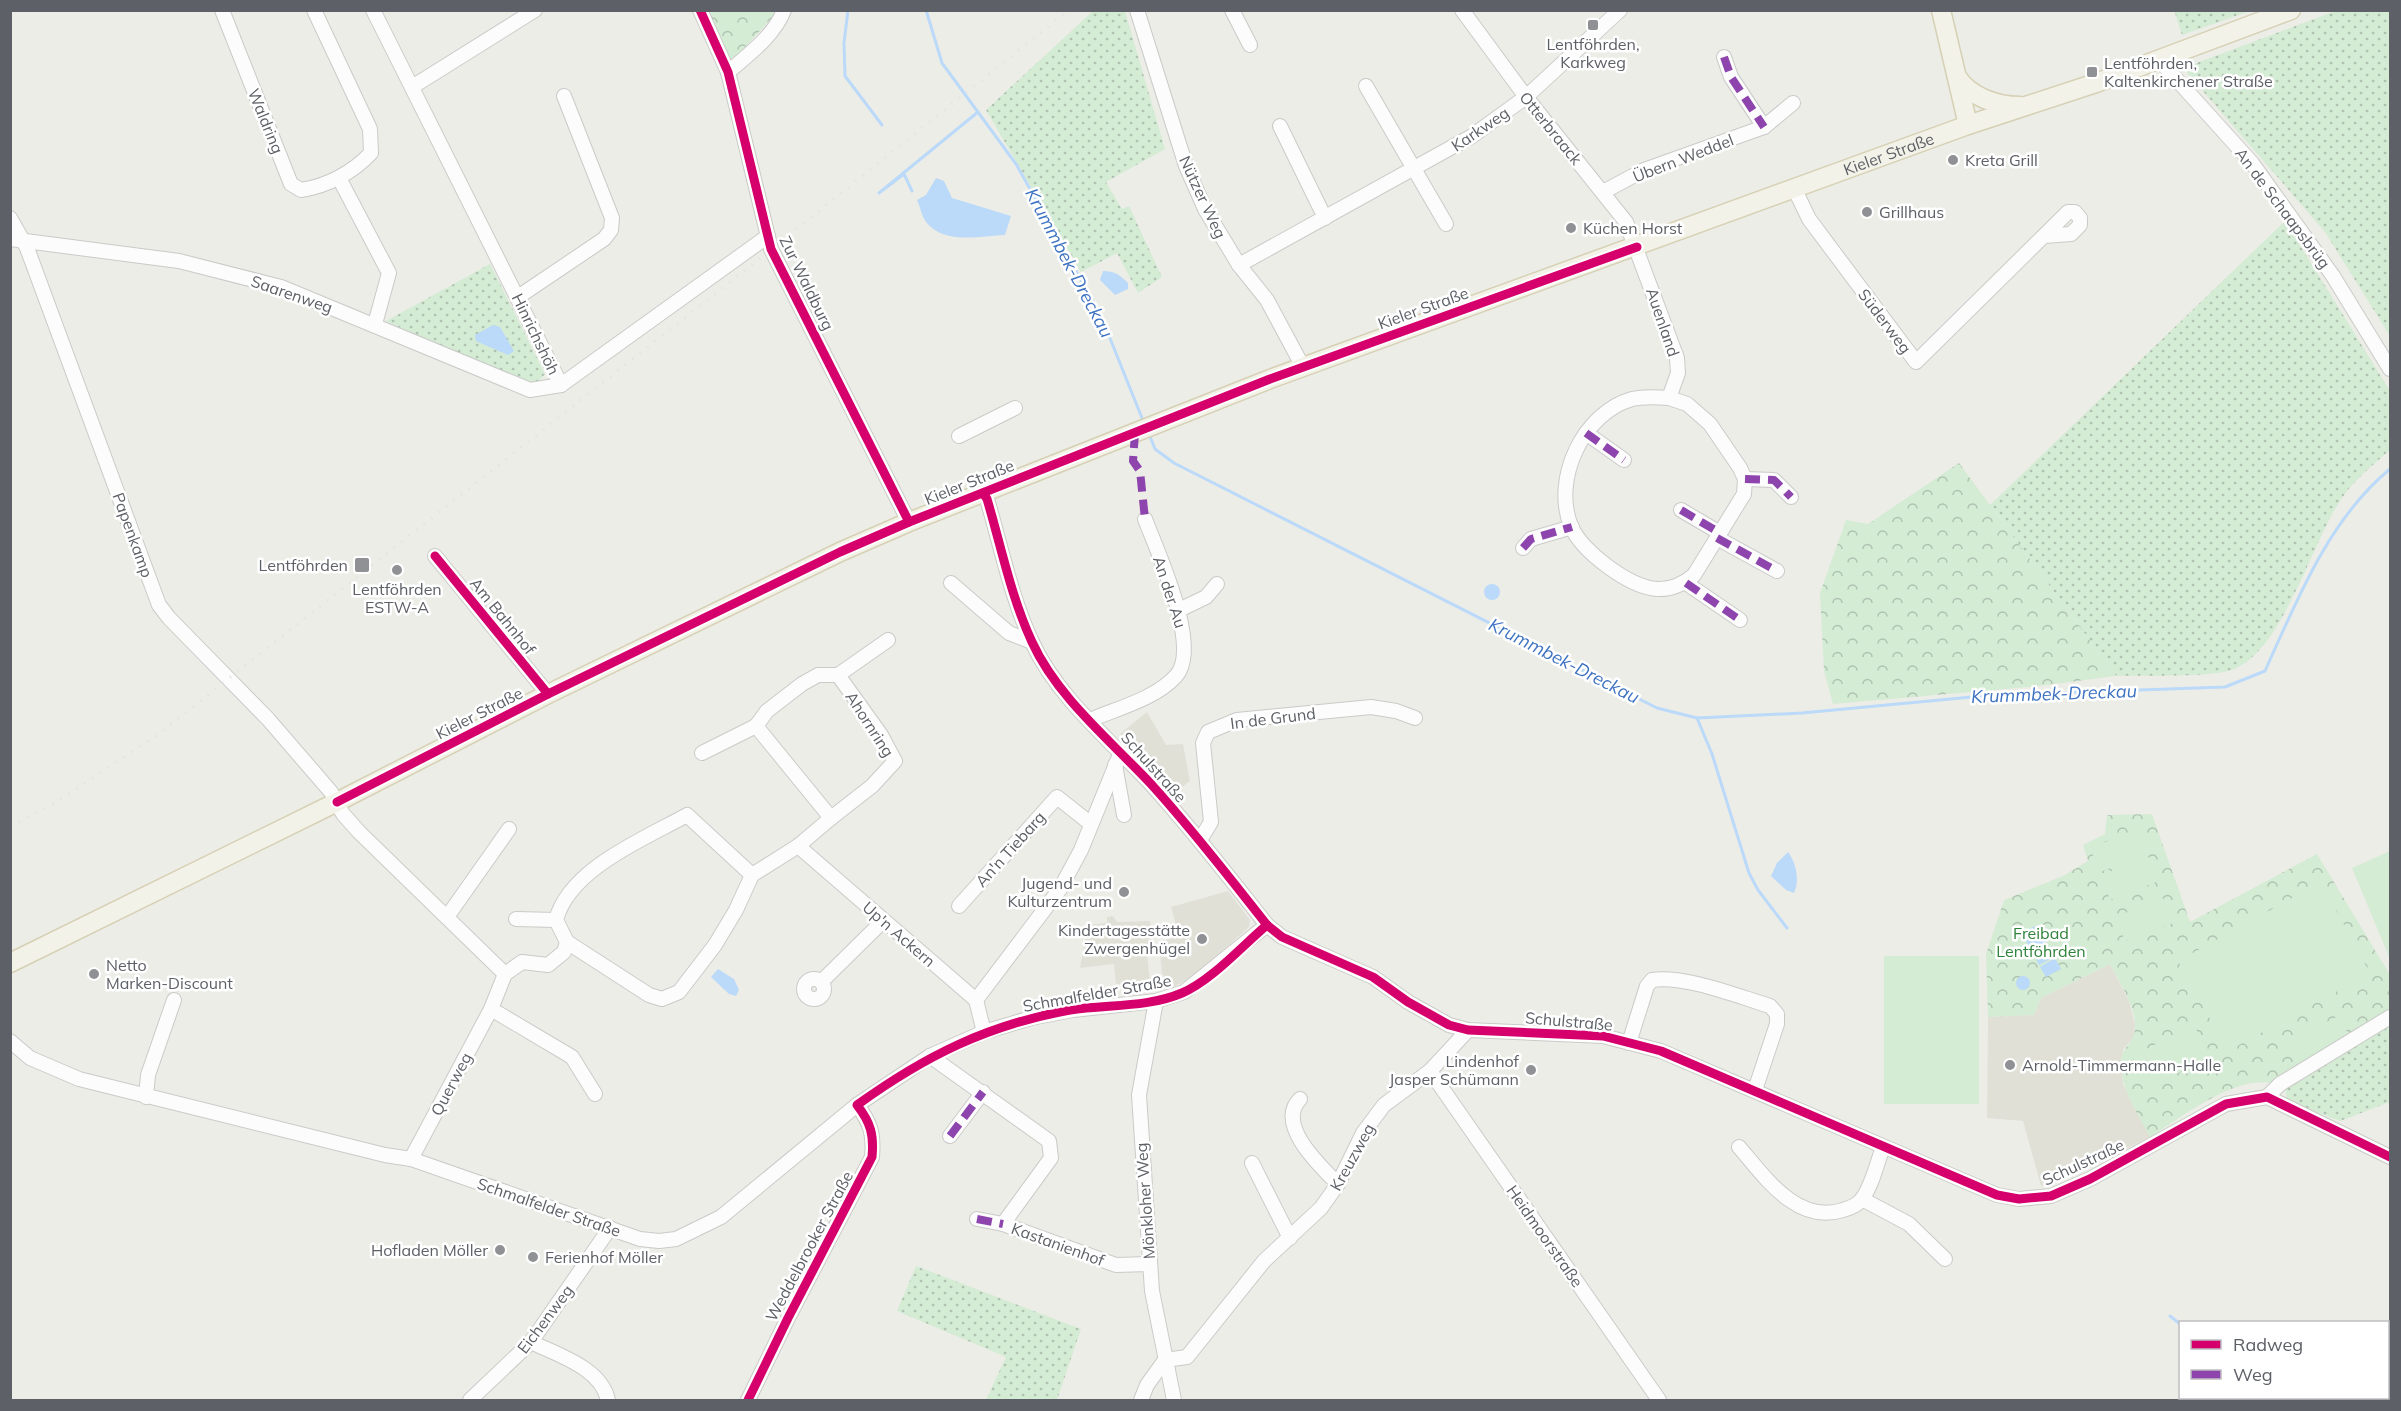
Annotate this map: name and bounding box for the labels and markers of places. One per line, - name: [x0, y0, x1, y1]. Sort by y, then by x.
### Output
- marker: Lentföhrden, Karkweg: [1586, 18, 1600, 32]
- place label: Lentföhrden, Karkweg: [1546, 34, 1640, 72]
- place label: Lentföhrden, Kaltenkirchener Straße: [2104, 53, 2273, 91]
- marker: Lentföhrden, Kaltenkirchener Straße: [2085, 65, 2099, 79]
- place label: Kreta Grill: [1965, 150, 2038, 170]
- marker: Kreta Grill: [1946, 153, 1960, 167]
- place label: Grillhaus: [1879, 202, 1944, 222]
- marker: Grillhaus: [1860, 205, 1874, 219]
- place label: Küchen Horst: [1583, 218, 1683, 238]
- marker: Küchen Horst: [1564, 221, 1578, 235]
- place label: Lentföhrden: [259, 555, 348, 575]
- marker: Lentföhrden: [353, 556, 371, 574]
- marker: Lentföhrden ESTW-A: [390, 563, 404, 577]
- place label: Lentföhrden ESTW-A: [352, 579, 442, 617]
- place label: Jugend- und Kulturzentrum: [1007, 873, 1112, 911]
- marker: Jugend- und Kulturzentrum: [1117, 885, 1131, 899]
- place label: Kindertagesstätte Zwergenhügel: [1058, 920, 1190, 958]
- marker: Kindertagesstätte Zwergenhügel: [1195, 932, 1209, 946]
- place label: Netto Marken-Discount: [106, 955, 233, 993]
- marker: Netto Marken-Discount: [87, 967, 101, 981]
- place label: Lindenhof Jasper Schümann: [1389, 1051, 1520, 1089]
- place label: Arnold-Timmermann-Halle: [2022, 1055, 2221, 1075]
- marker: Arnold-Timmermann-Halle: [2003, 1058, 2017, 1072]
- marker: Lindenhof Jasper Schümann: [1524, 1063, 1538, 1077]
- place label: Hofladen Möller: [371, 1240, 488, 1260]
- marker: Hofladen Möller: [493, 1243, 507, 1257]
- place label: Ferienhof Möller: [545, 1247, 663, 1267]
- marker: Ferienhof Möller: [526, 1250, 540, 1264]

